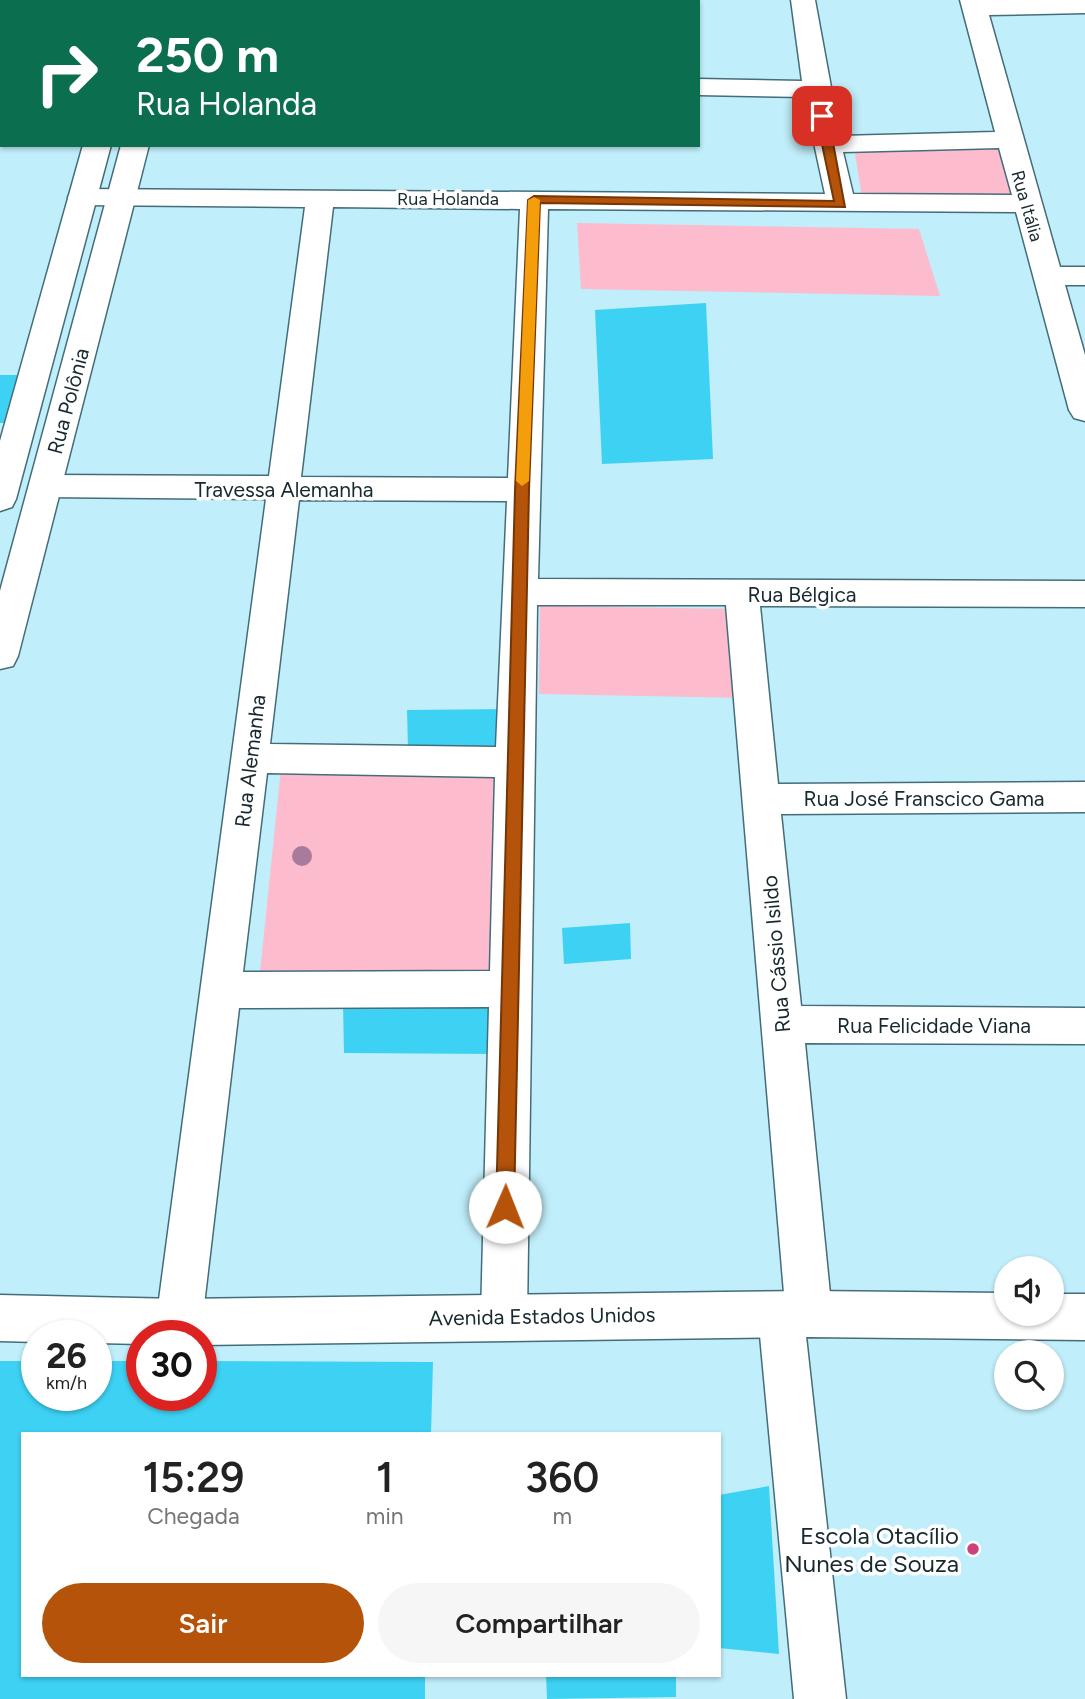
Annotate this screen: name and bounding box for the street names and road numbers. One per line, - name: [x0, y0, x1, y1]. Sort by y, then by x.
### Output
- street label: Rua Itália: [1006, 168, 1048, 244]
- street label: Rua Holanda: [397, 188, 499, 210]
- street label: Rua Polônia: [42, 345, 94, 457]
- street label: Travessa Alemanha: [195, 477, 373, 502]
- street label: Rua Bélgica: [748, 582, 856, 607]
- street label: Rua Alemanha: [229, 693, 271, 829]
- street label: Rua José Franscico Gama: [804, 786, 1044, 811]
- street label: Rua Cássio Isildo: [757, 874, 795, 1034]
- street label: Rua Felicidade Viana: [837, 1013, 1031, 1038]
- street label: Avenida Estados Unidos: [428, 1302, 656, 1330]

